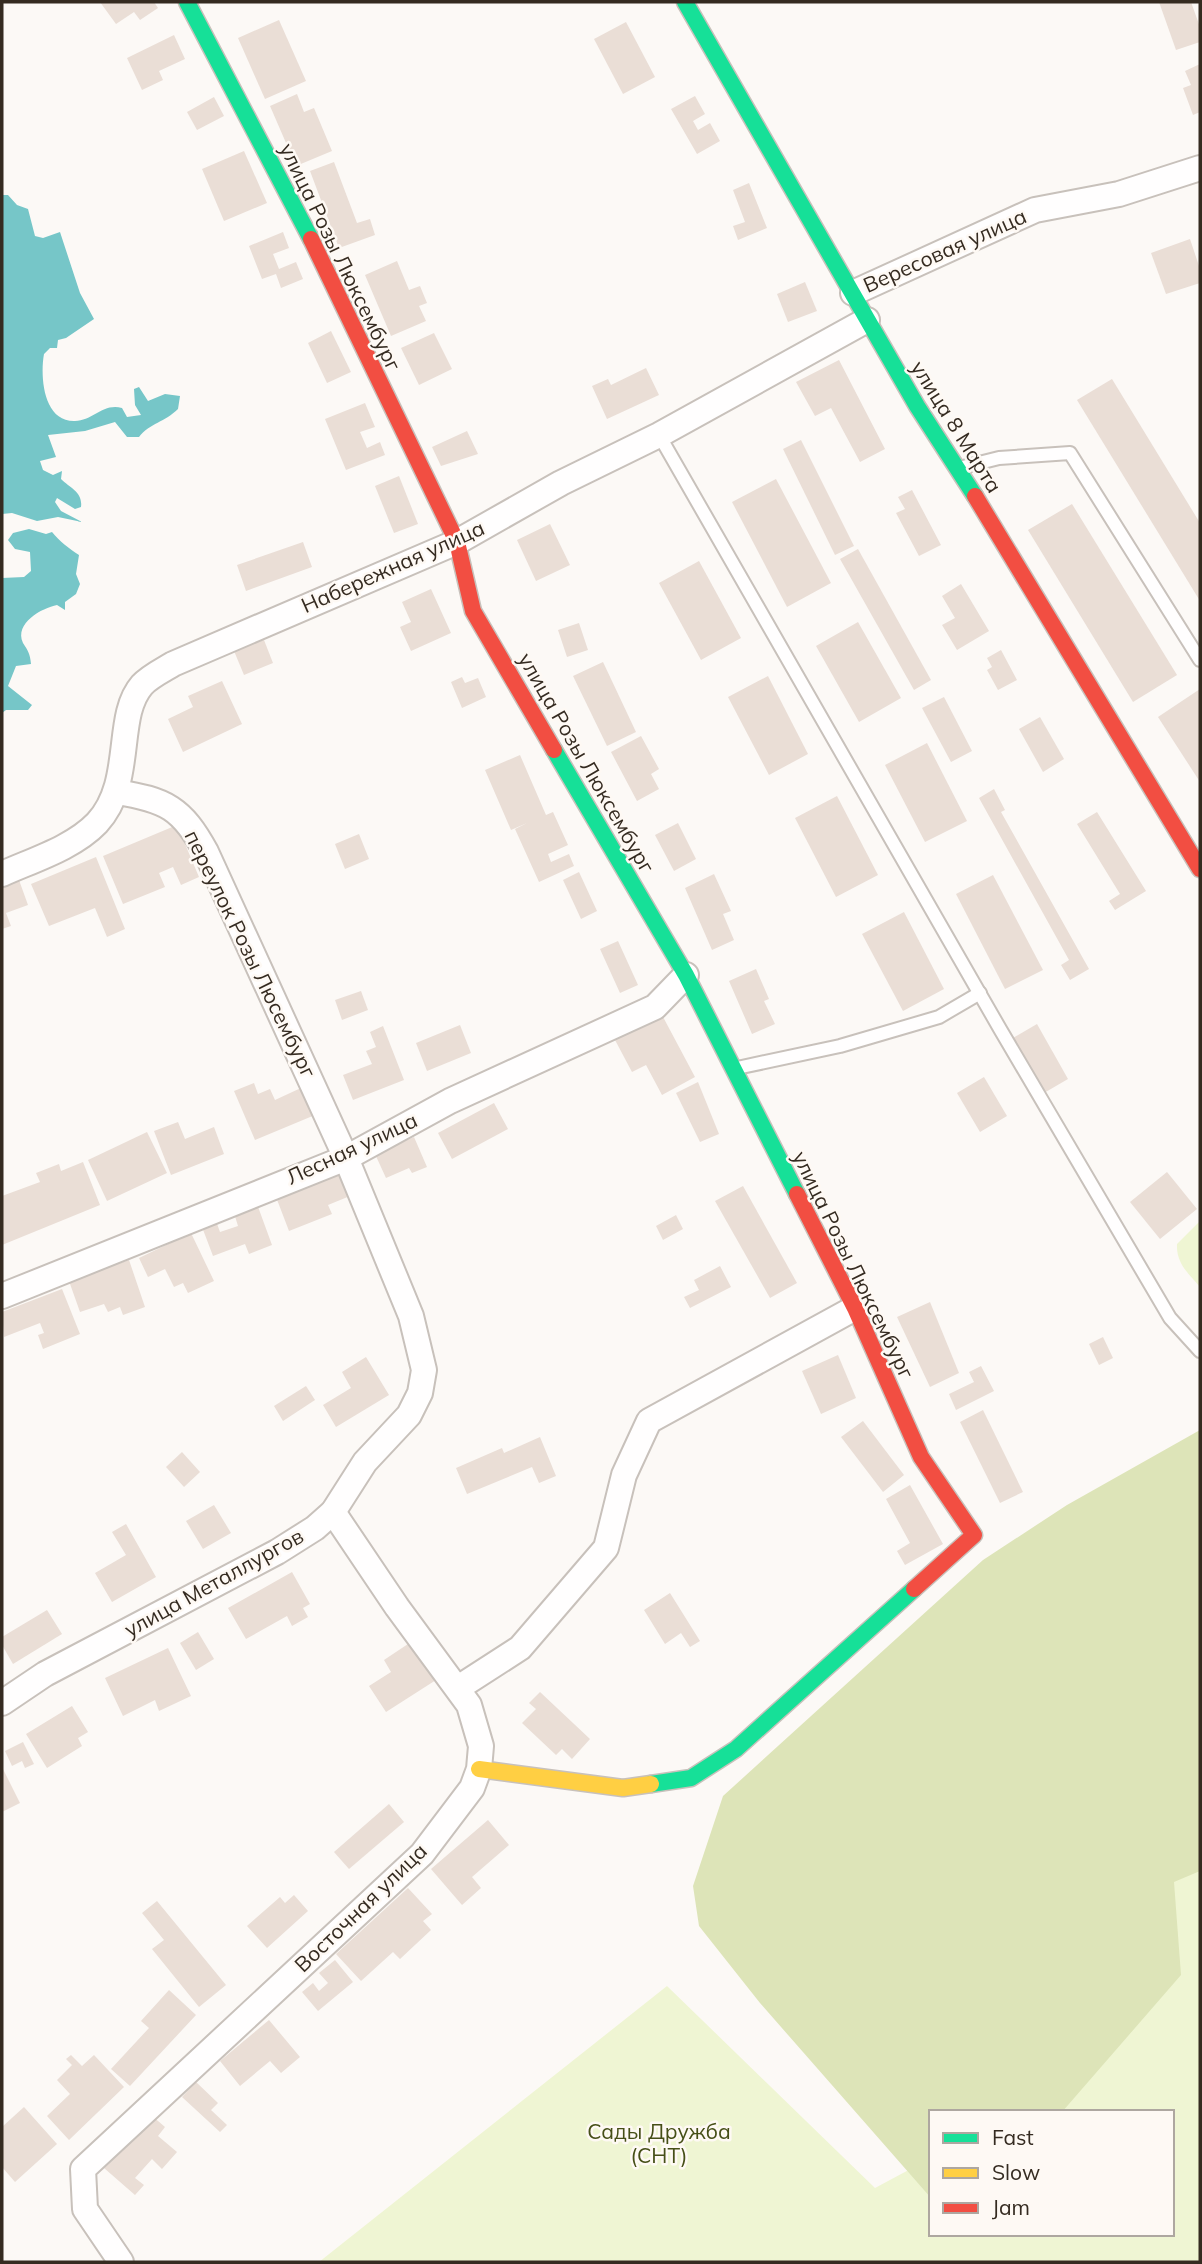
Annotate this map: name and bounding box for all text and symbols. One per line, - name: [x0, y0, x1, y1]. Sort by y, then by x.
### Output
- street label: улица Розы Люксембург: [274, 139, 408, 375]
- street label: Вересовая улица: [859, 202, 1030, 298]
- street label: улица 8 Марта: [906, 356, 1008, 497]
- street label: Набережная улица: [297, 514, 488, 618]
- street label: улица Розы Люксембург: [513, 648, 661, 878]
- street label: переулок Розы Люсембург: [180, 826, 323, 1082]
- street label: Лесная улица: [282, 1106, 421, 1190]
- street label: улица Розы Люксембург: [787, 1147, 921, 1383]
- street label: улица Металлургов: [119, 1522, 308, 1642]
- street label: Восточная улица: [289, 1837, 432, 1977]
- legend: [929, 2110, 1174, 2236]
- park label: Сады Дружба (СНТ): [587, 2118, 731, 2168]
- text: Fast: [992, 2124, 1034, 2150]
- text: Slow: [992, 2159, 1040, 2185]
- text: Jam: [992, 2194, 1030, 2220]

